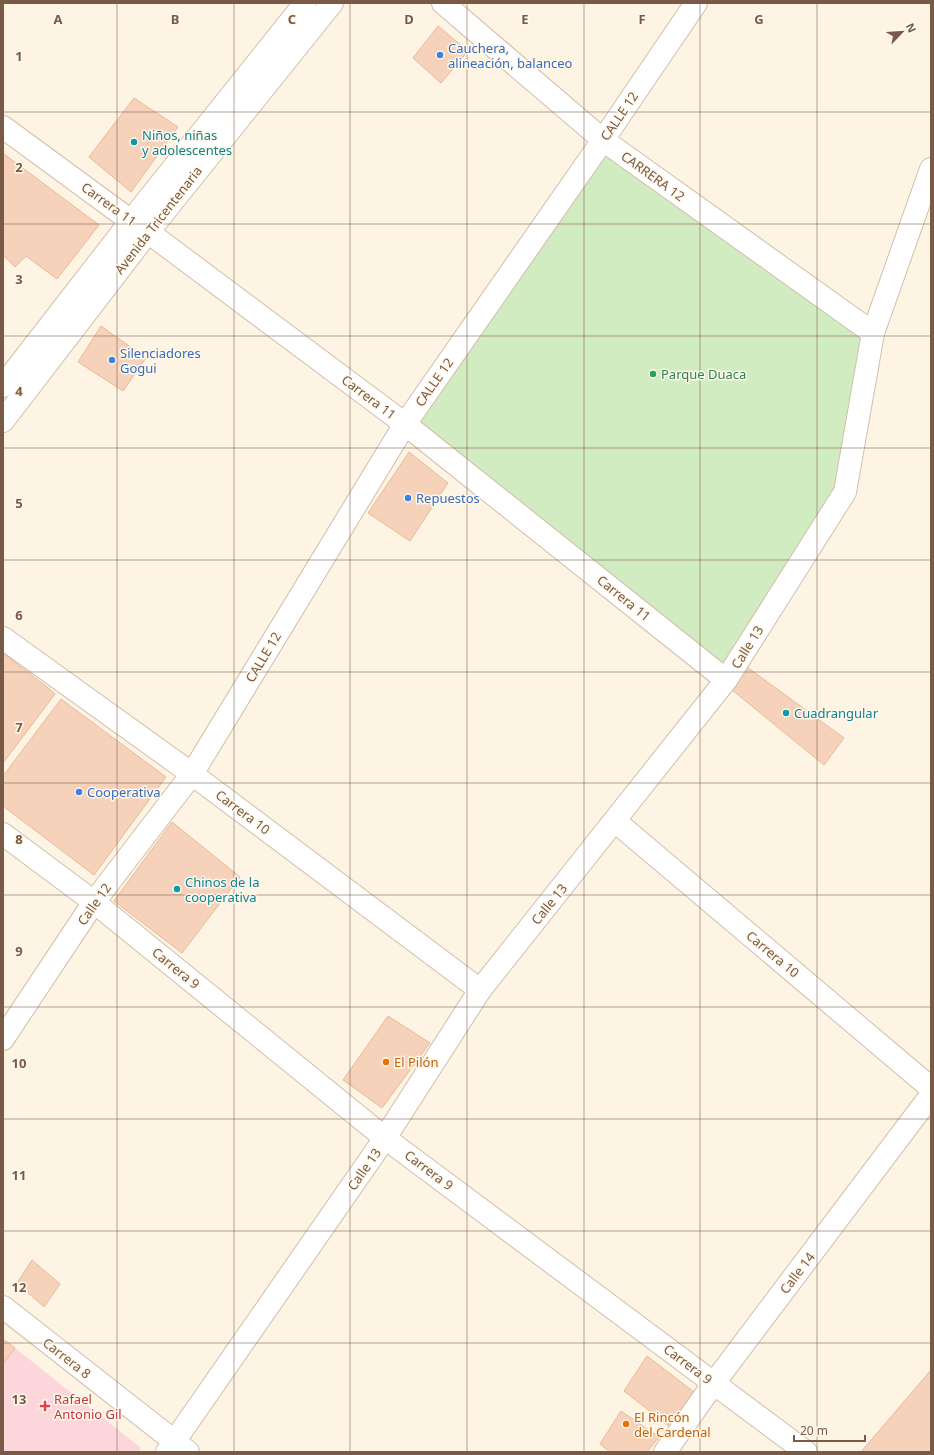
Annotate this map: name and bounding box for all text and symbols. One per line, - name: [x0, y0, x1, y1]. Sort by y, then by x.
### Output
- text: A: [54, 10, 63, 28]
- text: B: [171, 10, 179, 28]
- text: C: [288, 10, 296, 28]
- text: D: [404, 10, 414, 28]
- text: E: [521, 10, 529, 28]
- text: F: [638, 10, 646, 28]
- text: G: [754, 10, 764, 28]
- north arrow: [882, 12, 922, 52]
- text: N: [903, 20, 920, 35]
- place label: Cauchera, alineación, balanceo: [448, 39, 573, 72]
- text: 1: [15, 47, 23, 65]
- marker: Cauchera, alineación, balanceo: [435, 50, 445, 60]
- street label: CALLE 12: [596, 88, 642, 144]
- place label: Niños, niñas y adolescentes: [142, 126, 232, 159]
- marker: Niños, niñas y adolescentes: [129, 137, 139, 147]
- street label: CARRERA 12: [618, 147, 688, 205]
- text: 2: [15, 158, 23, 176]
- street label: Avenida Tricentenaria: [110, 162, 206, 278]
- street label: Carrera 11: [78, 178, 140, 230]
- text: 3: [15, 270, 23, 288]
- place label: Silenciadores Gogui: [120, 344, 201, 377]
- street label: CALLE 12: [411, 354, 457, 410]
- marker: Silenciadores Gogui: [107, 355, 117, 365]
- place label: Parque Duaca: [661, 365, 746, 383]
- marker: Parque Duaca: [648, 369, 658, 379]
- street label: Carrera 11: [338, 371, 400, 423]
- text: 4: [15, 382, 23, 400]
- place label: Repuestos: [416, 489, 480, 507]
- marker: Repuestos: [403, 493, 413, 503]
- text: 5: [15, 494, 23, 512]
- street label: Carrera 11: [593, 571, 655, 625]
- text: 6: [15, 606, 23, 624]
- street label: Calle 13: [727, 622, 767, 672]
- street label: CALLE 12: [241, 629, 285, 685]
- place label: Cuadrangular: [794, 704, 879, 722]
- marker: Cuadrangular: [781, 708, 791, 718]
- text: 7: [15, 718, 23, 736]
- place label: Cooperativa: [87, 783, 161, 801]
- street label: Carrera 10: [212, 786, 274, 838]
- marker: Cooperativa: [74, 787, 84, 797]
- text: 8: [15, 830, 23, 848]
- place label: Chinos de la cooperativa: [185, 873, 259, 906]
- street label: Calle 12: [73, 879, 115, 929]
- street label: Calle 13: [527, 880, 571, 928]
- marker: Chinos de la cooperativa: [172, 884, 182, 894]
- street label: Carrera 10: [743, 927, 803, 981]
- text: 9: [15, 942, 23, 960]
- street label: Carrera 9: [148, 943, 204, 993]
- place label: El Pilón: [394, 1053, 438, 1071]
- text: 10: [12, 1054, 26, 1072]
- marker: El Pilón: [381, 1057, 391, 1067]
- street label: Calle 13: [343, 1144, 385, 1194]
- street label: Carrera 9: [401, 1146, 457, 1194]
- text: 11: [12, 1166, 26, 1184]
- street label: Calle 14: [775, 1248, 819, 1298]
- text: 12: [12, 1278, 26, 1296]
- street label: Carrera 8: [39, 1334, 95, 1382]
- street label: Carrera 9: [660, 1340, 716, 1388]
- text: 13: [12, 1390, 26, 1408]
- place label: Rafael Antonio Gil: [54, 1390, 122, 1423]
- marker: Rafael Antonio Gil: [39, 1400, 51, 1412]
- place label: El Rincón del Cardenal: [634, 1408, 711, 1441]
- scale bar: [794, 1417, 865, 1443]
- marker: El Rincón del Cardenal: [621, 1419, 631, 1429]
- text: 20 m: [800, 1422, 828, 1439]

